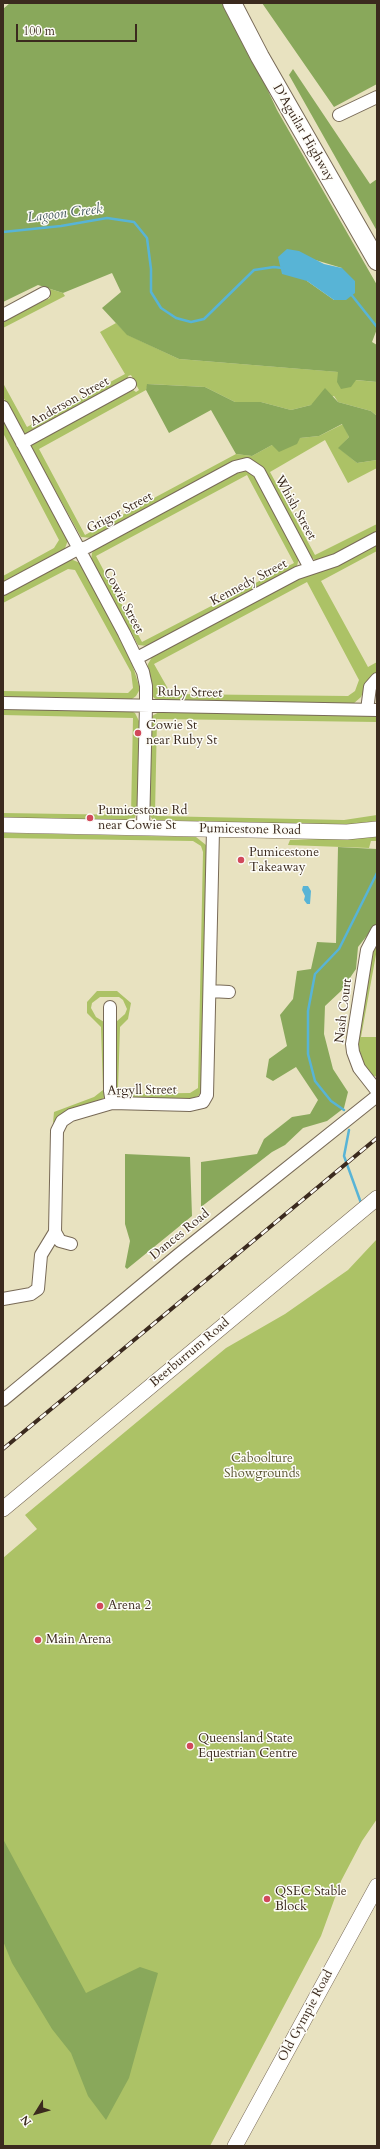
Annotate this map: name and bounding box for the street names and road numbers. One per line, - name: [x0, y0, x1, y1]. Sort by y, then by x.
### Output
- street label: D'Aguilar Highway: [269, 82, 337, 184]
- street label: Anderson Street: [28, 374, 112, 430]
- street label: Whish Street: [271, 473, 319, 543]
- street label: Grigor Street: [84, 489, 156, 537]
- street label: Kennedy Street: [208, 556, 290, 610]
- street label: Cowie Street: [99, 566, 147, 636]
- street label: Ruby Street: [157, 685, 223, 701]
- street label: Pumicestone Road: [199, 821, 301, 839]
- street label: Nash Court: [332, 978, 356, 1044]
- street label: Argyll Street: [107, 1083, 177, 1099]
- street label: Dances Road: [147, 1206, 213, 1264]
- street label: Beerburrum Road: [147, 1315, 233, 1391]
- street label: Old Gympie Road: [275, 1967, 337, 2065]

